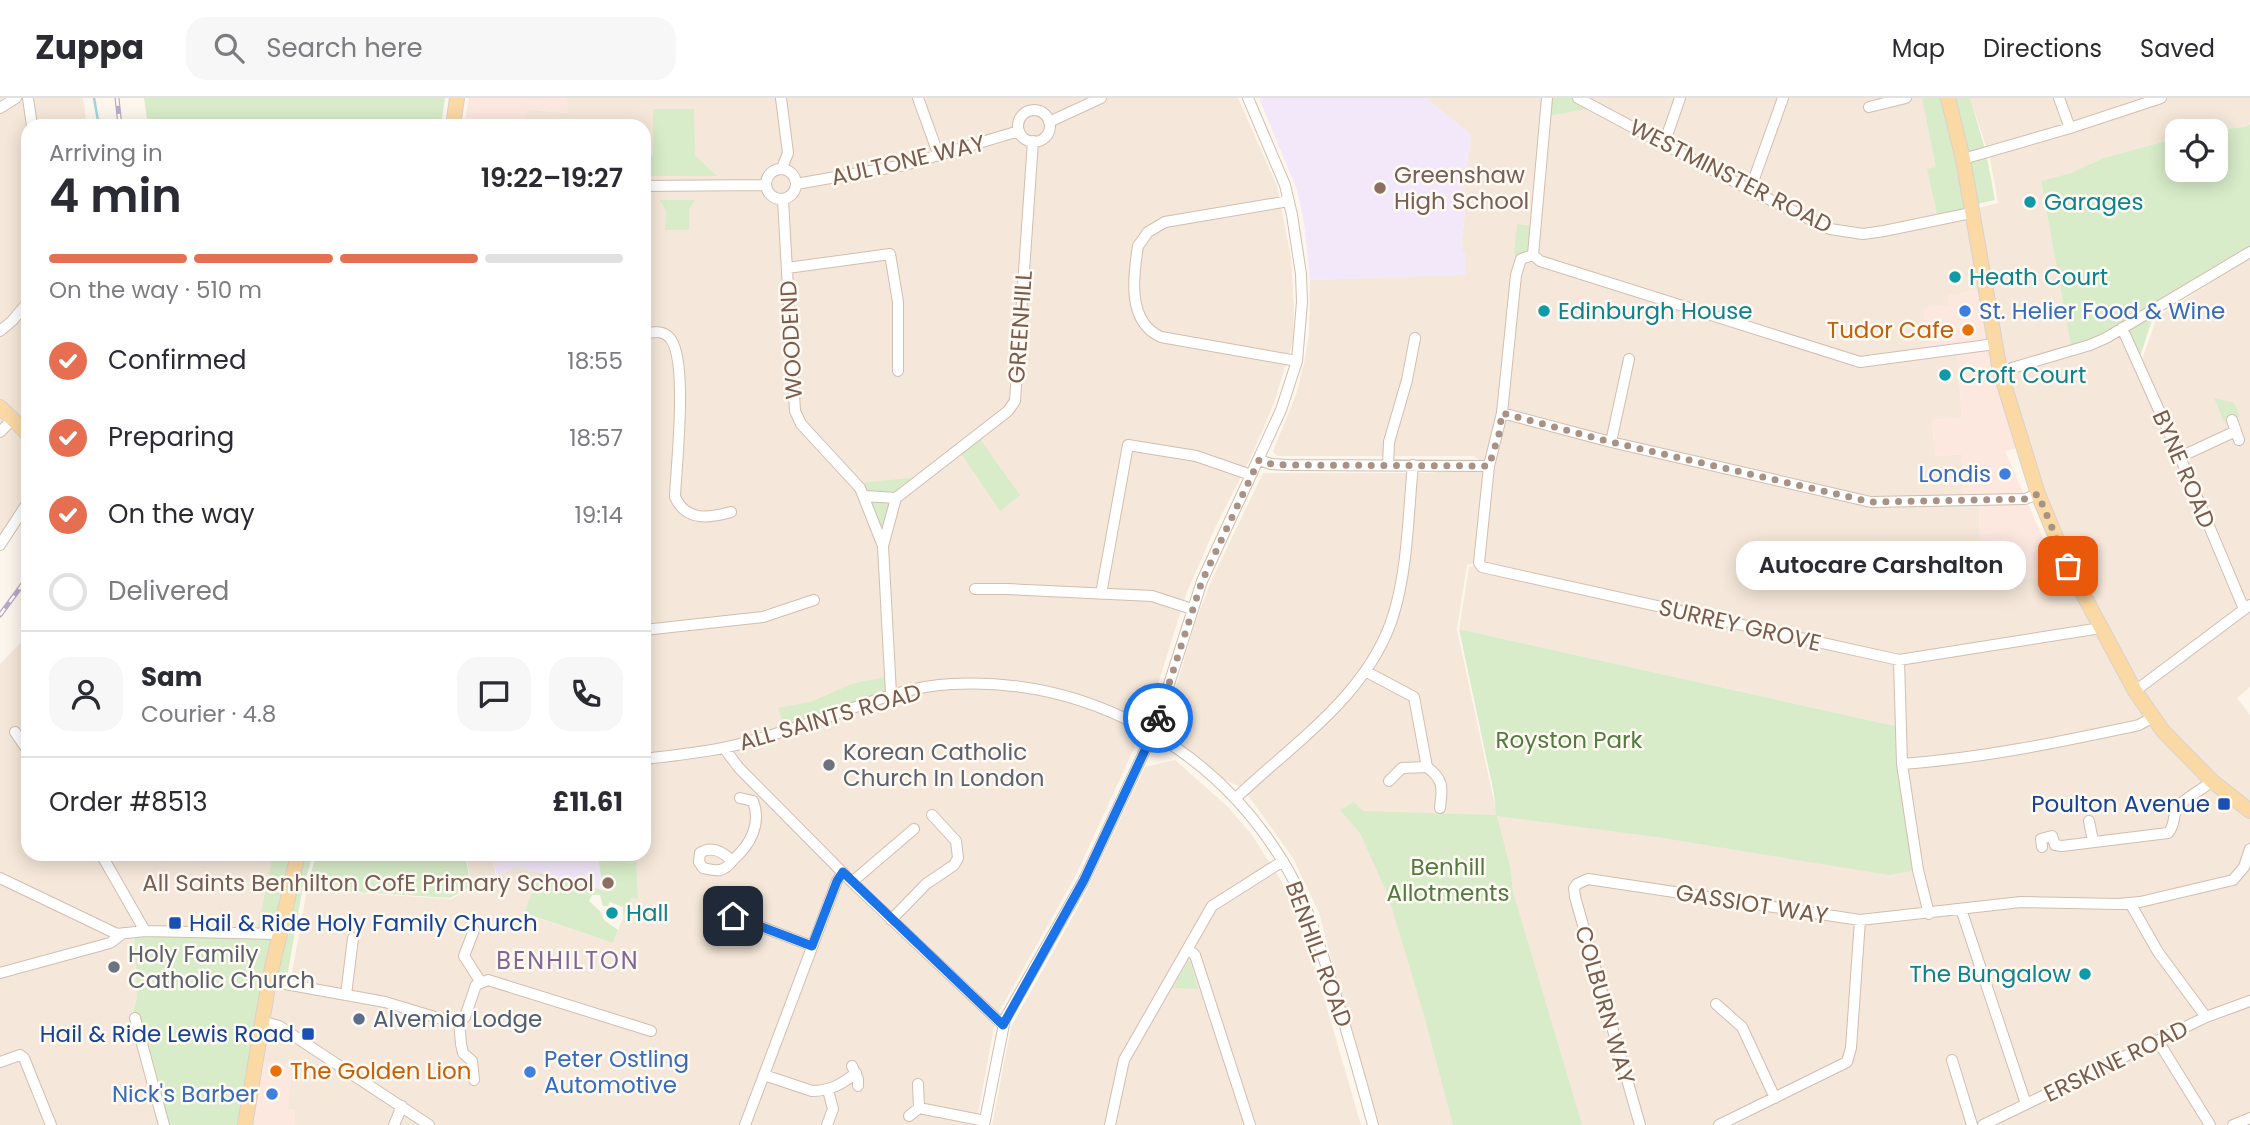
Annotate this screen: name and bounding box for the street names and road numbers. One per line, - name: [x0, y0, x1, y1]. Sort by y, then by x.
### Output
- street label: WESTMINSTER ROAD: [1624, 111, 1838, 241]
- street label: AULTONE WAY: [828, 127, 988, 193]
- street label: GREENHILL: [1000, 269, 1040, 385]
- street label: WOODEND: [772, 280, 810, 400]
- street label: BYNE ROAD: [2145, 405, 2223, 533]
- street label: SURREY GROVE: [1656, 591, 1824, 659]
- street label: ALL SAINTS ROAD: [735, 676, 925, 758]
- street label: BENHILL ROAD: [1278, 876, 1360, 1032]
- street label: GASSIOT WAY: [1673, 876, 1831, 932]
- street label: COLBURN WAY: [1567, 922, 1643, 1088]
- street label: ERSKINE ROAD: [2039, 1012, 2193, 1110]

